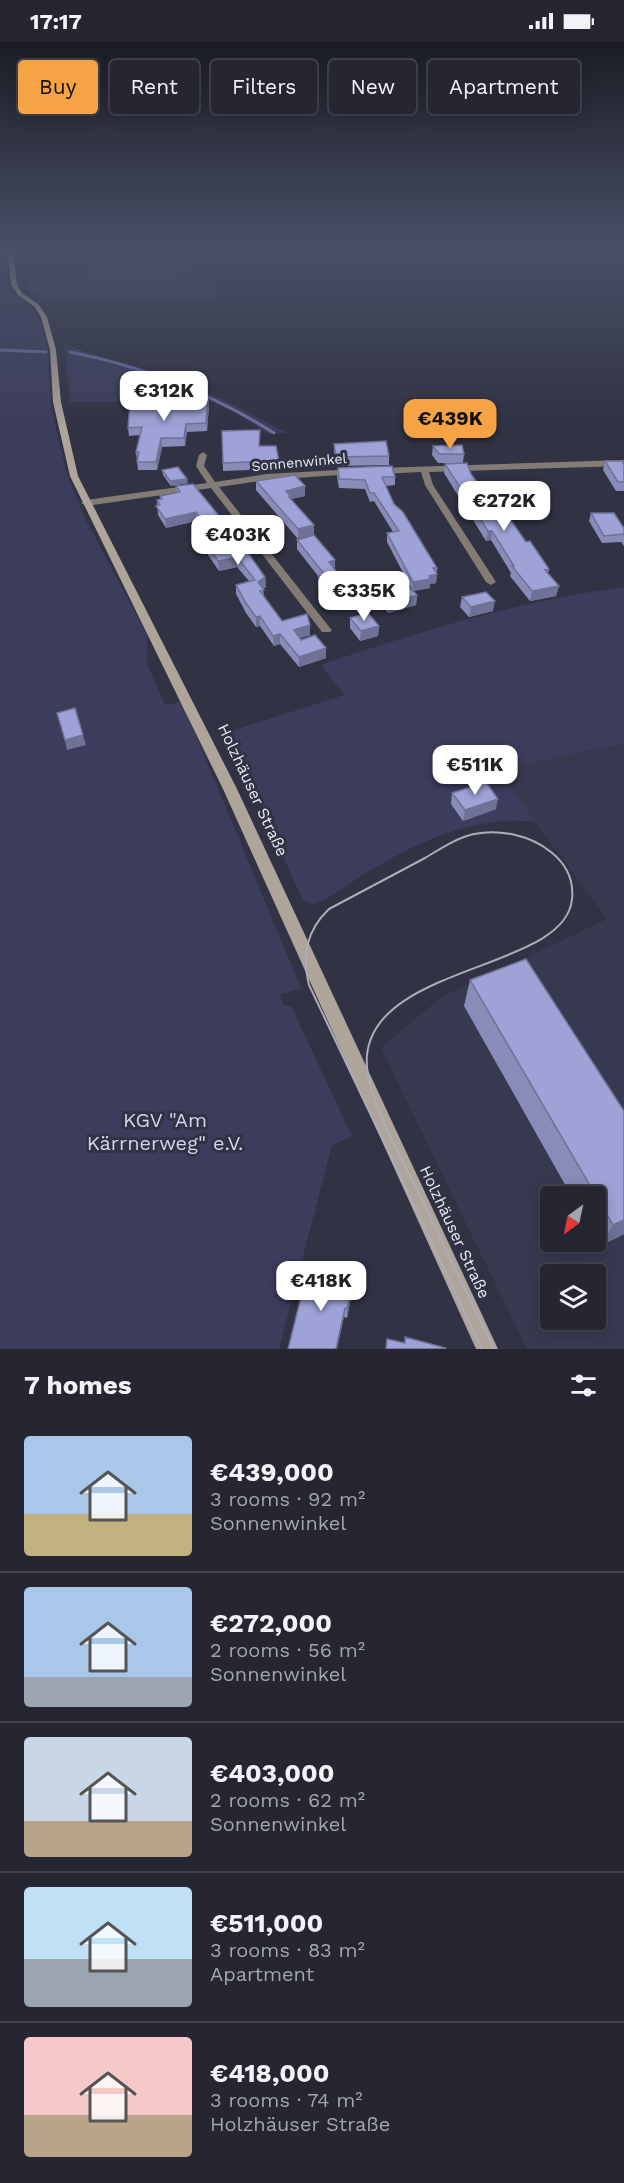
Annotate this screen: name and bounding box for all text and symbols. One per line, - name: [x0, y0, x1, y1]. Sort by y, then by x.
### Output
- text: 17:17: [30, 9, 82, 34]
- chip: Buy: [18, 60, 98, 114]
- chip: Rent: [110, 60, 199, 114]
- chip: Filters: [211, 60, 317, 114]
- chip: New: [329, 60, 416, 114]
- chip: Apartment: [428, 60, 580, 114]
- pin: €312K: [122, 371, 206, 422]
- text: €312K: [134, 378, 194, 402]
- pin: €439K: [408, 399, 492, 450]
- text: €439K: [418, 406, 483, 430]
- street label: Sonnenwinkel: [251, 450, 348, 474]
- pin: €272K: [462, 481, 546, 532]
- text: €272K: [472, 488, 536, 512]
- pin: €403K: [196, 515, 280, 566]
- text: €403K: [205, 522, 271, 546]
- pin: €335K: [322, 571, 406, 622]
- text: €335K: [332, 578, 396, 602]
- street label: Holzhäuser Straße: [214, 721, 292, 859]
- pin: €511K: [433, 745, 517, 796]
- text: €511K: [447, 752, 503, 776]
- park label: KGV "Am Kärrnerweg" e.V.: [87, 1108, 243, 1155]
- street label: Holzhäuser Straße: [416, 1163, 494, 1301]
- north arrow: [540, 1186, 606, 1252]
- map controls: [540, 1186, 606, 1330]
- pin: €418K: [279, 1261, 363, 1312]
- button: layers: [540, 1264, 606, 1330]
- text: €418K: [290, 1268, 352, 1292]
- icon: filters: [567, 1369, 600, 1402]
- text: 7 homes: [24, 1370, 132, 1400]
- text: €439,000: [210, 1457, 334, 1487]
- icon: home: [72, 1460, 144, 1532]
- text: 3 rooms · 92 m²: [210, 1487, 365, 1511]
- text: Sonnenwinkel: [210, 1511, 346, 1535]
- text: €272,000: [210, 1608, 332, 1638]
- icon: home: [72, 1611, 144, 1683]
- text: 2 rooms · 56 m²: [210, 1638, 365, 1662]
- text: Sonnenwinkel: [210, 1662, 346, 1686]
- text: €403,000: [210, 1758, 335, 1788]
- icon: home: [72, 1761, 144, 1833]
- text: 2 rooms · 62 m²: [210, 1788, 365, 1812]
- text: Sonnenwinkel: [210, 1812, 346, 1836]
- text: €511,000: [210, 1908, 323, 1938]
- icon: home: [72, 1911, 144, 1983]
- text: 3 rooms · 83 m²: [210, 1938, 365, 1962]
- text: Apartment: [210, 1962, 314, 1986]
- text: €418,000: [210, 2058, 329, 2088]
- icon: home: [72, 2061, 144, 2133]
- text: 3 rooms · 74 m²: [210, 2088, 363, 2112]
- text: Holzhäuser Straße: [210, 2112, 390, 2136]

